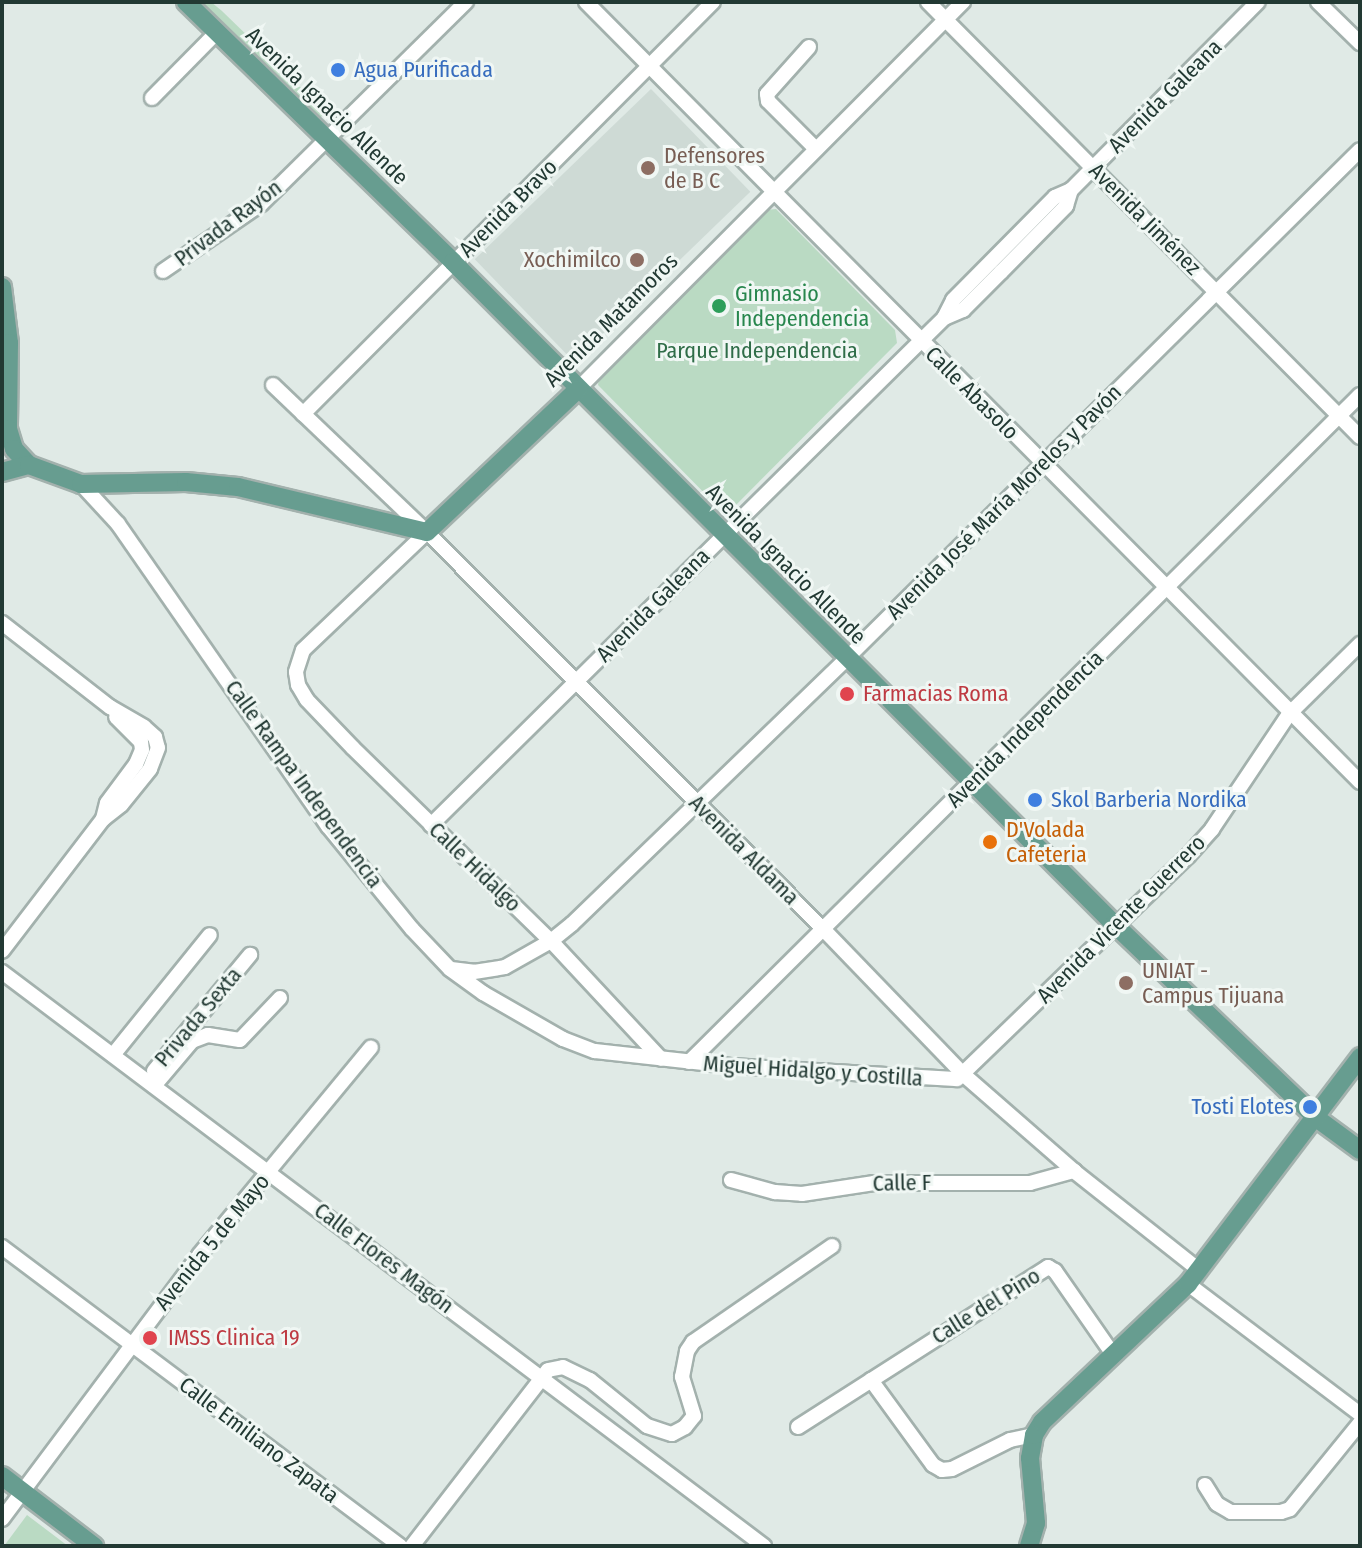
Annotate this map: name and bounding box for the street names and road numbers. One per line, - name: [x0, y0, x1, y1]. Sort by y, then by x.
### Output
- street label: Avenida Ignacio Allende: [240, 22, 414, 190]
- street label: Avenida Galeana: [1103, 34, 1227, 158]
- street label: Avenida Bravo: [453, 153, 563, 263]
- street label: Avenida Jiménez: [1084, 158, 1206, 280]
- street label: Privada Rayón: [169, 174, 287, 272]
- street label: Avenida Matamoros: [539, 248, 683, 392]
- street label: Calle Abasolo: [920, 341, 1024, 445]
- street label: Avenida José María Morelos y Pavón: [881, 379, 1127, 625]
- street label: Avenida Ignacio Allende: [701, 479, 871, 649]
- street label: Avenida Galeana: [591, 543, 715, 667]
- street label: Avenida Independencia: [941, 645, 1109, 813]
- street label: Calle Rampa Independencia: [220, 675, 388, 893]
- street label: Avenida Aldama: [684, 790, 804, 910]
- street label: Calle Hidalgo: [424, 817, 526, 917]
- street label: Avenida Vicente Guerrero: [1031, 829, 1211, 1009]
- street label: Privada Sexta: [149, 962, 247, 1072]
- street label: Miguel Hidalgo y Costilla: [702, 1050, 924, 1092]
- street label: Avenida 5 de Mayo: [149, 1169, 275, 1315]
- street label: Calle F: [872, 1169, 932, 1197]
- street label: Calle Flores Magón: [309, 1197, 459, 1319]
- street label: Calle del Pino: [927, 1262, 1045, 1350]
- street label: Calle Emiliano Zapata: [174, 1371, 344, 1509]

